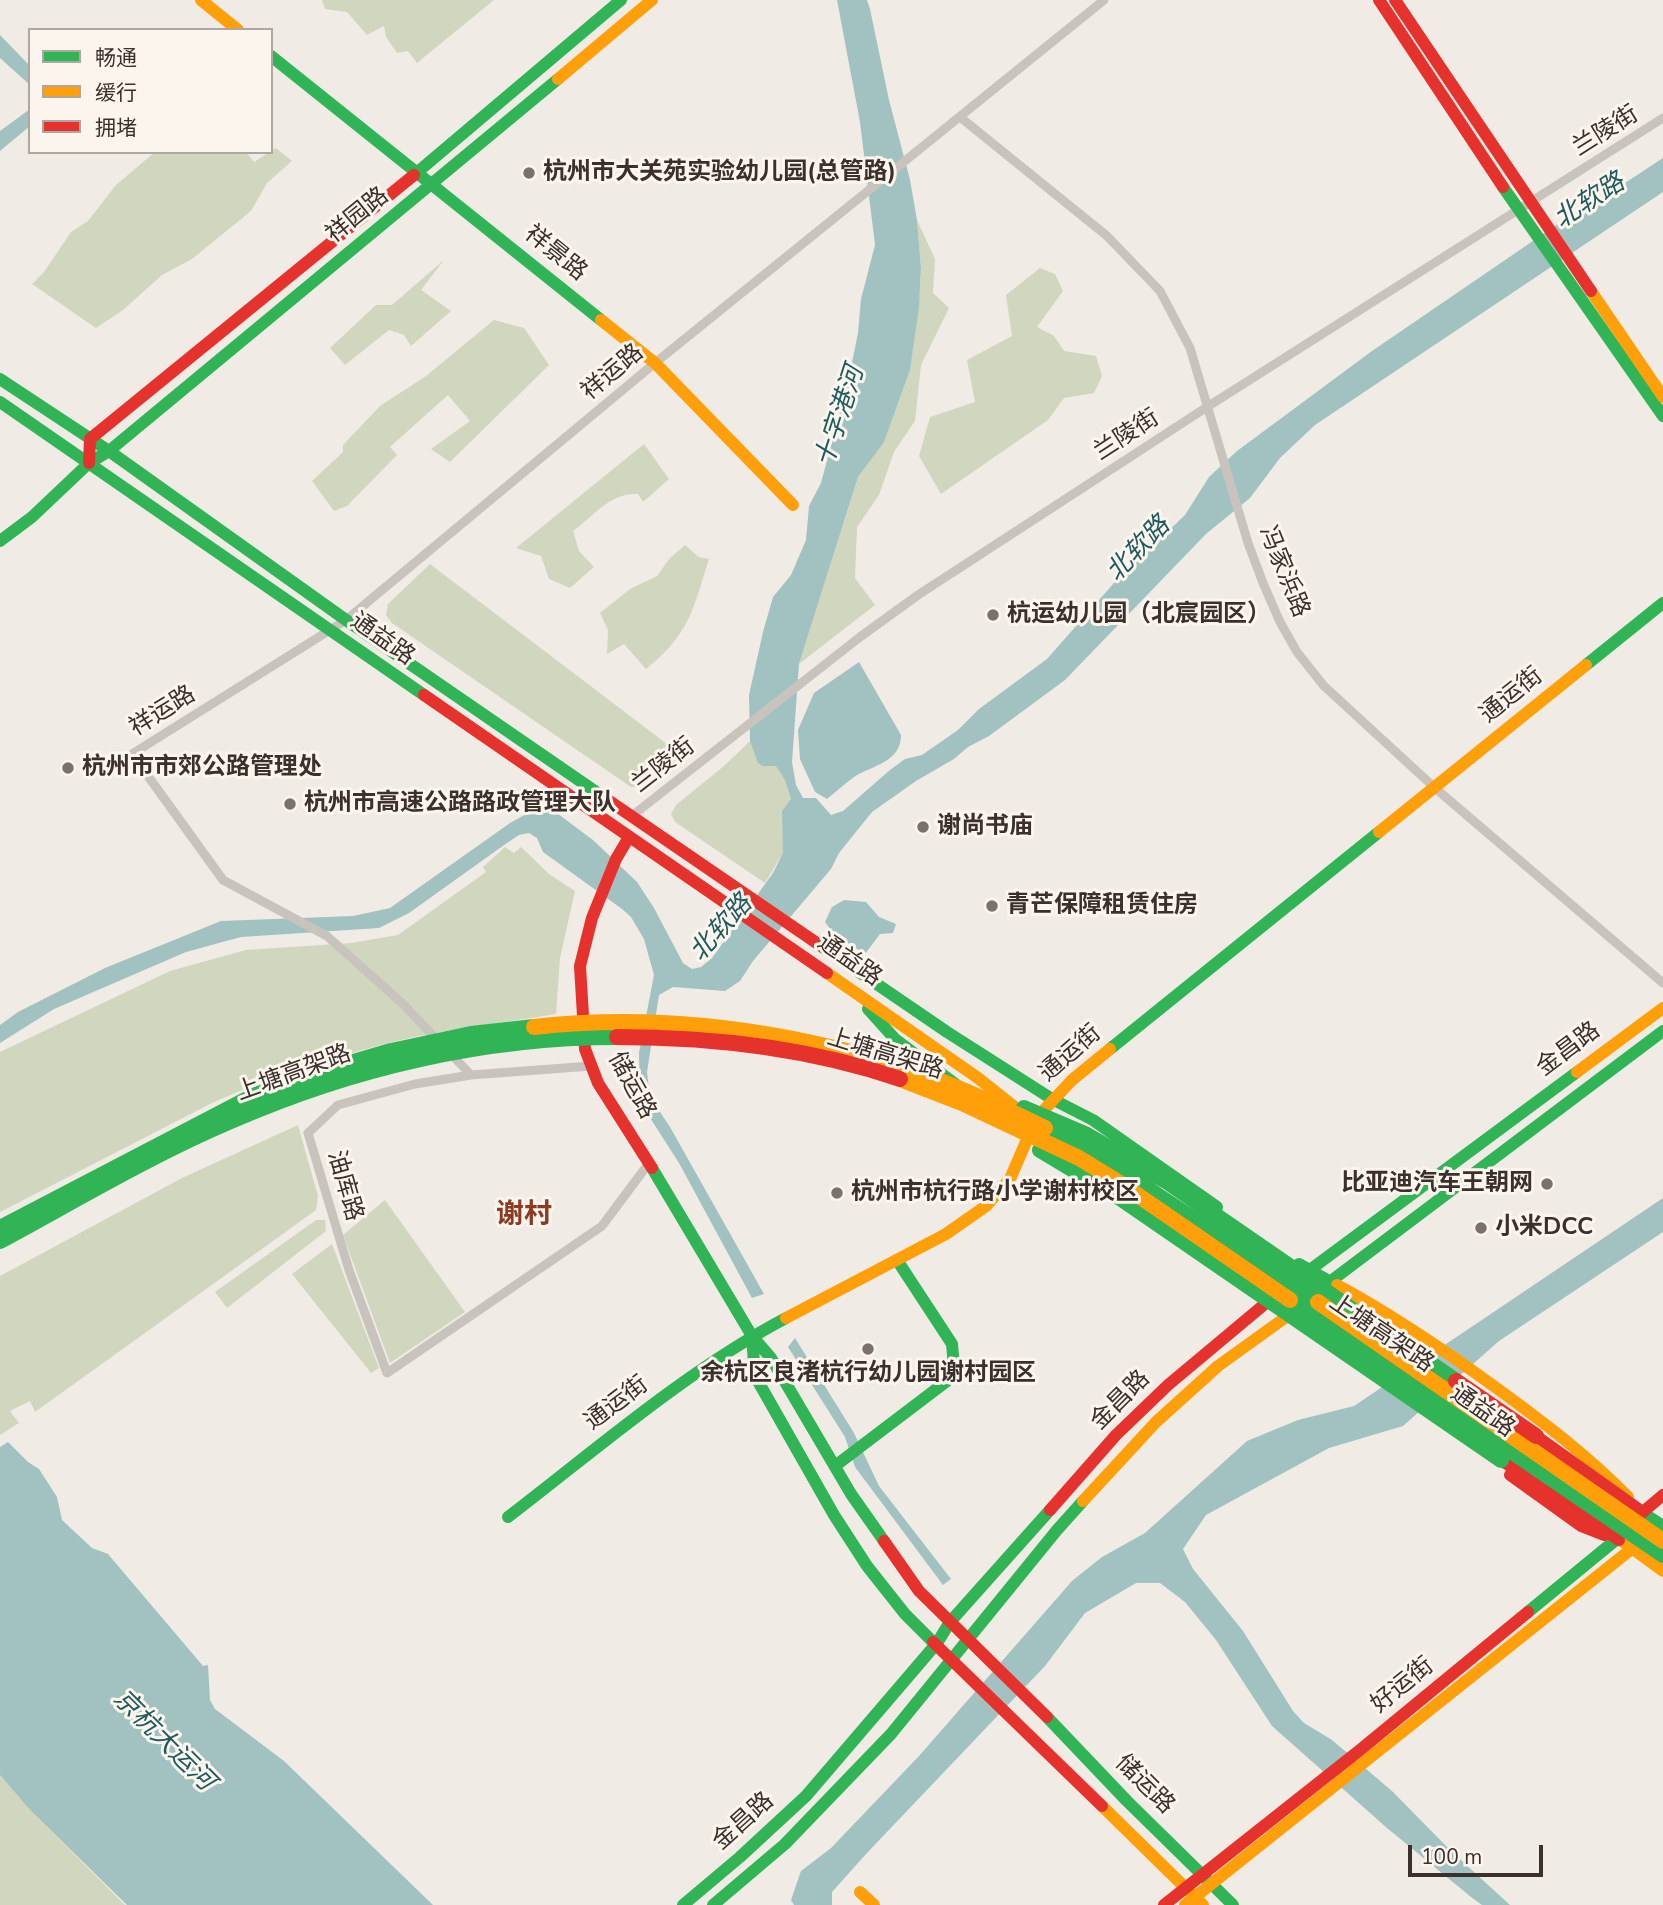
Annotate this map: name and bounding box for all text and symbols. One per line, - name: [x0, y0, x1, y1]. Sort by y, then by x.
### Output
- legend: [28, 28, 273, 154]
- text: 畅通: [95, 44, 137, 72]
- text: 缓行: [95, 79, 137, 107]
- street label: 兰陵街: [1568, 101, 1644, 163]
- text: 拥堵: [95, 114, 137, 142]
- place label: 杭州市大关苑实验幼儿园(总管路): [543, 159, 896, 187]
- marker: 杭州市大关苑实验幼儿园(总管路): [521, 165, 537, 181]
- water label: 北软路: [1549, 168, 1631, 236]
- street label: 祥园路: [321, 182, 395, 250]
- street label: 祥景路: [518, 220, 592, 288]
- street label: 祥运路: [576, 339, 650, 407]
- water label: 十字港河: [810, 363, 872, 471]
- street label: 兰陵街: [1089, 404, 1165, 468]
- water label: 北软路: [1101, 511, 1177, 589]
- street label: 冯家浜路: [1252, 522, 1314, 622]
- place label: 杭运幼儿园（北宸园区）: [1007, 601, 1271, 629]
- marker: 杭运幼儿园（北宸园区）: [985, 607, 1001, 623]
- street label: 通益路: [344, 608, 420, 672]
- street label: 通运街: [1475, 662, 1549, 730]
- street label: 祥运路: [125, 681, 201, 743]
- street label: 兰陵街: [627, 732, 701, 800]
- place label: 杭州市市郊公路管理处: [82, 754, 322, 782]
- marker: 杭州市市郊公路管理处: [60, 760, 76, 776]
- place label: 杭州市高速公路路政管理大队: [304, 790, 616, 818]
- marker: 杭州市高速公路路政管理大队: [282, 796, 298, 812]
- place label: 谢尚书庙: [937, 813, 1033, 841]
- marker: 谢尚书庙: [915, 819, 931, 835]
- water label: 北软路: [684, 890, 760, 968]
- place label: 青芒保障租赁住房: [1006, 892, 1198, 920]
- marker: 青芒保障租赁住房: [984, 898, 1000, 914]
- street label: 通益路: [811, 929, 887, 993]
- street label: 金昌路: [1532, 1017, 1606, 1083]
- street label: 通运街: [1034, 1020, 1108, 1088]
- street label: 上塘高架路: [823, 1024, 947, 1086]
- street label: 上塘高架路: [233, 1040, 355, 1108]
- street label: 储运路: [601, 1048, 661, 1124]
- street label: 油库路: [320, 1147, 368, 1225]
- place label: 比亚迪汽车王朝网: [1341, 1170, 1533, 1198]
- marker: 比亚迪汽车王朝网: [1539, 1176, 1555, 1192]
- place label: 杭州市杭行路小学谢村校区: [851, 1179, 1139, 1207]
- marker: 杭州市杭行路小学谢村校区: [829, 1185, 845, 1201]
- district label: 谢村: [496, 1199, 552, 1233]
- place label: 小米DCC: [1495, 1214, 1593, 1242]
- marker: 小米DCC: [1473, 1220, 1489, 1236]
- street label: 上塘高架路: [1323, 1289, 1439, 1379]
- marker: 余杭区良渚杭行幼儿园谢村园区: [860, 1341, 876, 1357]
- place label: 余杭区良渚杭行幼儿园谢村园区: [700, 1360, 1036, 1388]
- street label: 金昌路: [1085, 1365, 1157, 1437]
- street label: 通运街: [580, 1371, 654, 1437]
- street label: 通益路: [1444, 1380, 1520, 1444]
- street label: 好运街: [1366, 1652, 1440, 1720]
- water label: 京杭大运河: [106, 1684, 220, 1798]
- street label: 储运路: [1108, 1749, 1180, 1821]
- street label: 金昌路: [708, 1787, 780, 1857]
- scale bar: [1411, 1832, 1546, 1876]
- text: 100 m: [1421, 1843, 1482, 1871]

